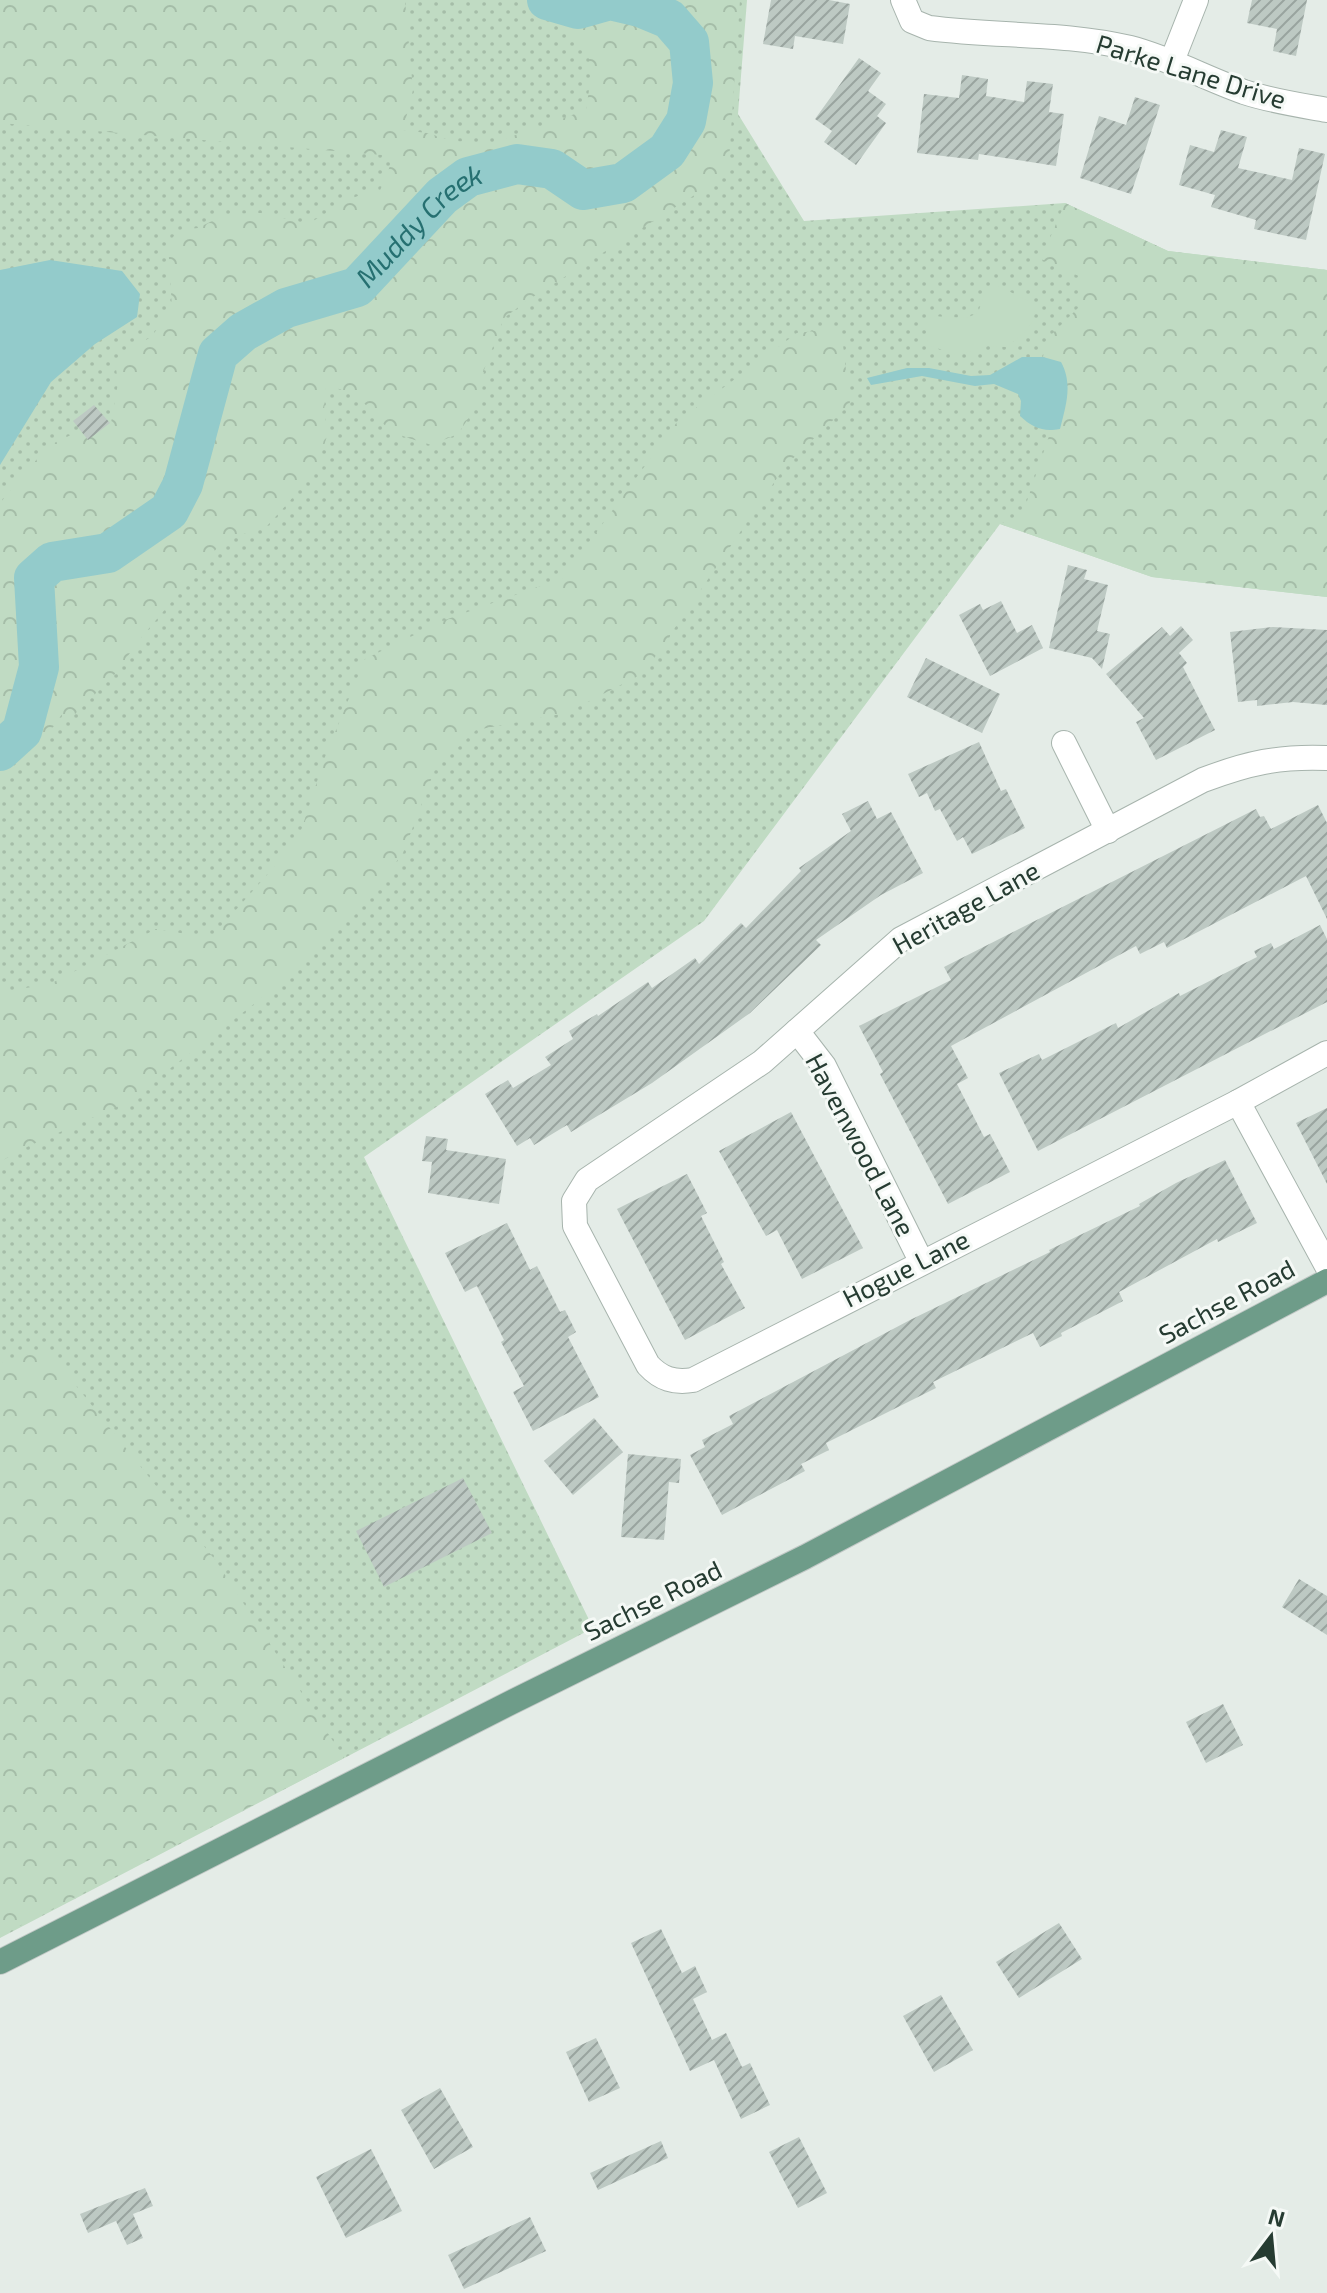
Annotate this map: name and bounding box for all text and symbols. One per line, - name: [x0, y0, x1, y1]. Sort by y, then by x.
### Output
- street label: Parke Lane Drive: [1093, 27, 1290, 114]
- water label: Muddy Creek: [348, 156, 486, 294]
- street label: Heritage Lane: [886, 854, 1044, 960]
- street label: Havenwood Lane: [800, 1048, 923, 1241]
- street label: Hogue Lane: [837, 1223, 974, 1313]
- street label: Sachse Road: [1153, 1252, 1300, 1349]
- street label: Sachse Road: [578, 1553, 726, 1646]
- north arrow: [1231, 2197, 1311, 2277]
- text: N: [1266, 2202, 1288, 2231]

